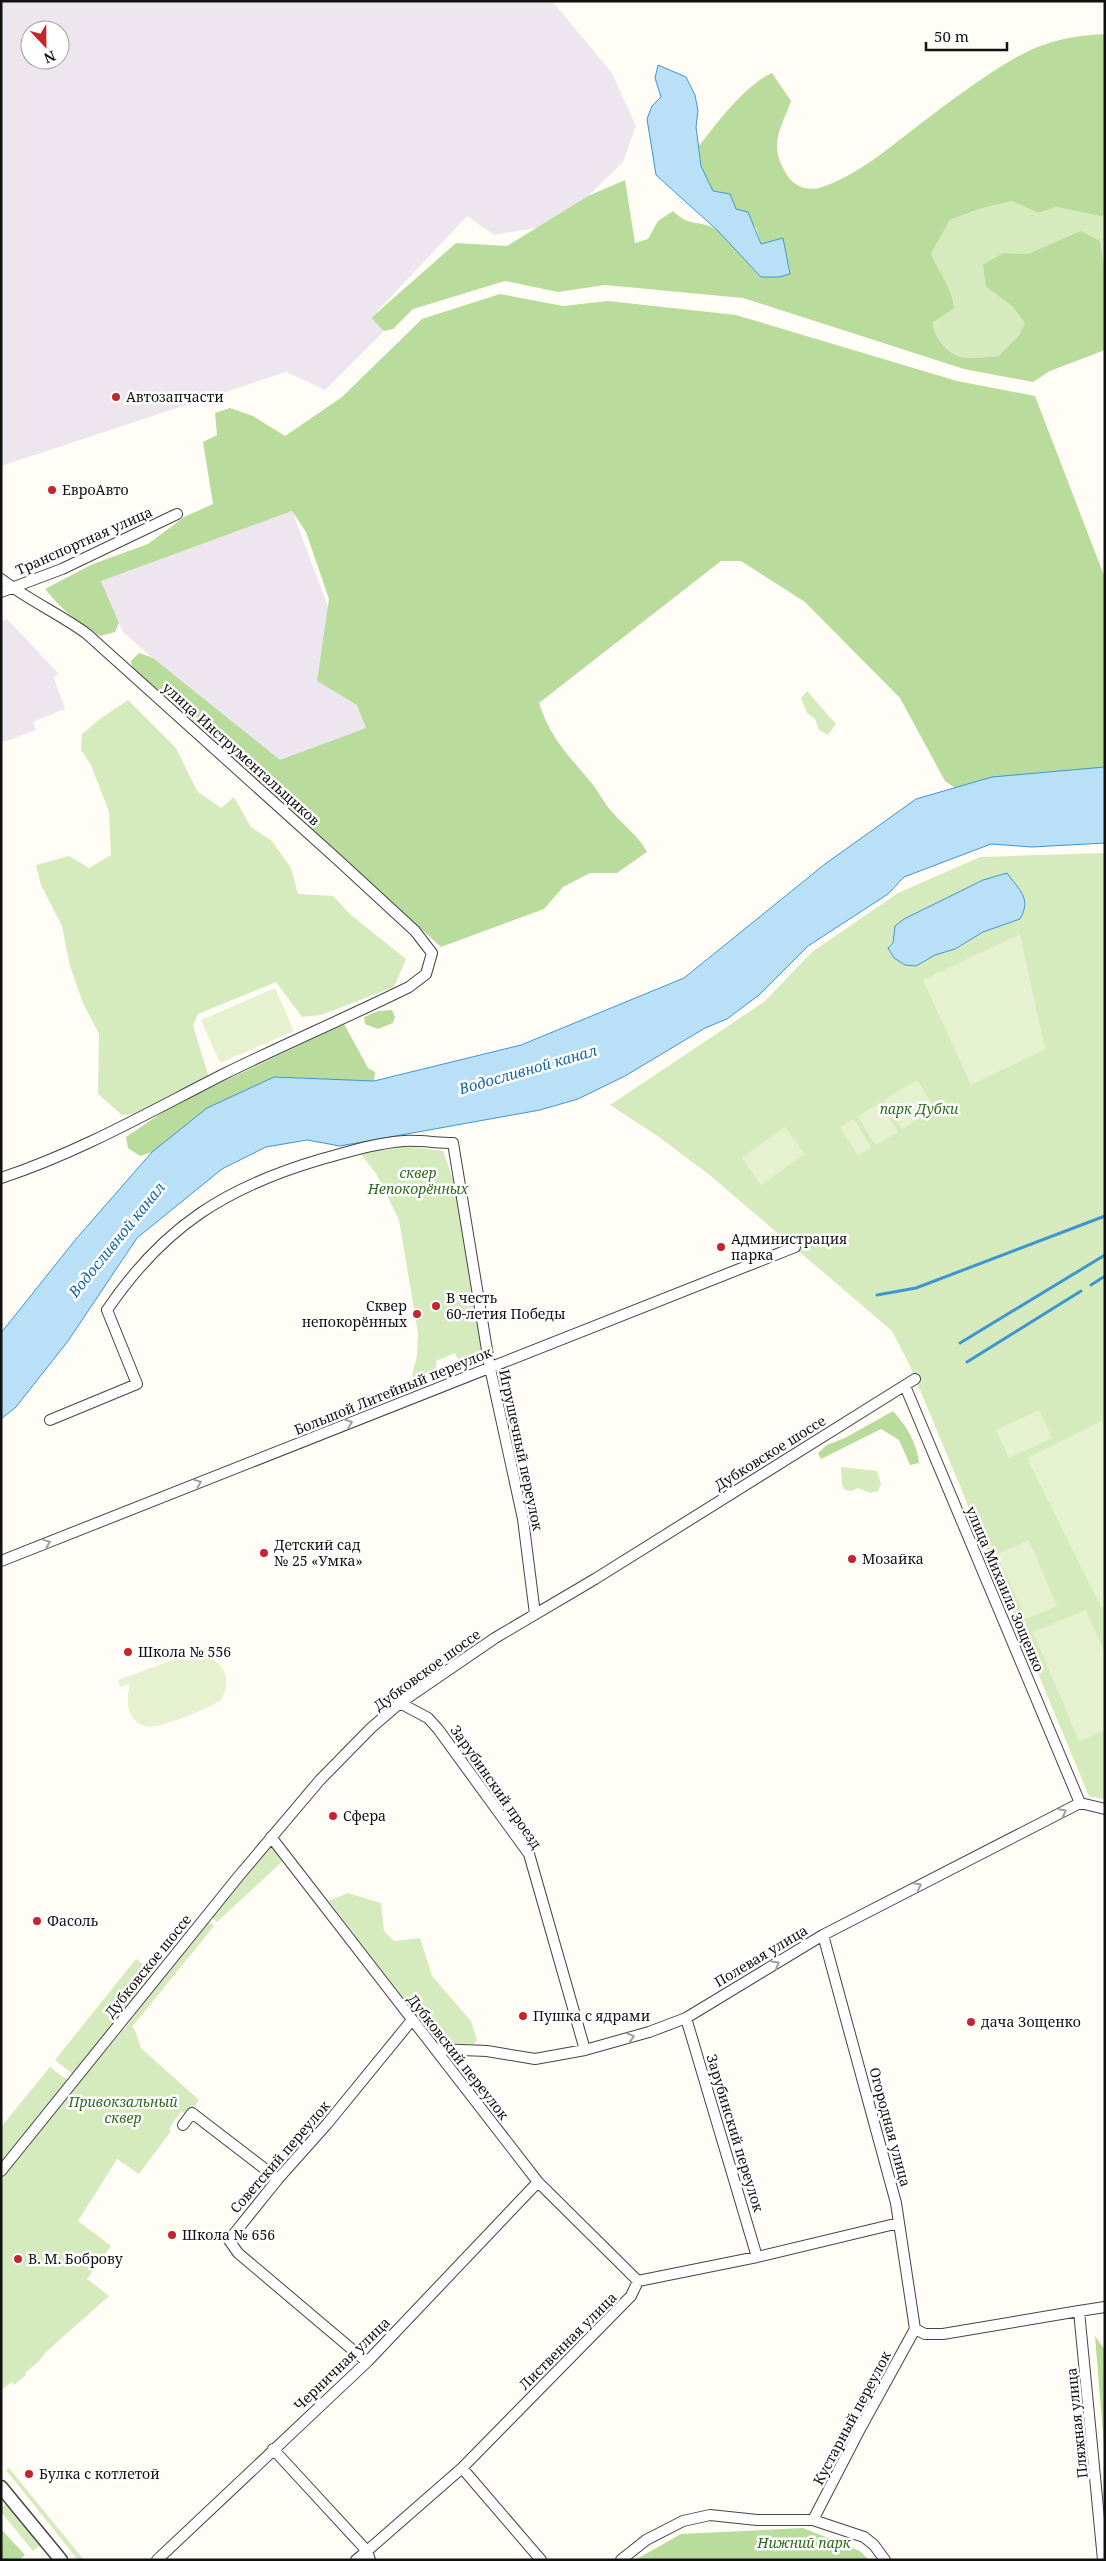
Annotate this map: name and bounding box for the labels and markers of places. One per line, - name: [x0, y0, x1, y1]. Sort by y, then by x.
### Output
- place label: Автозапчасти: [126, 387, 224, 406]
- marker: Автозапчасти: [110, 391, 122, 403]
- place label: ЕвроАвто: [62, 480, 129, 499]
- marker: ЕвроАвто: [46, 484, 58, 496]
- place label: Администрация парка: [731, 1229, 847, 1264]
- marker: Администрация парка: [715, 1241, 727, 1253]
- place label: В честь 60-летия Победы: [446, 1288, 565, 1323]
- place label: Сквер непокорённых: [302, 1296, 408, 1331]
- marker: В честь 60-летия Победы: [430, 1300, 442, 1312]
- marker: Сквер непокорённых: [411, 1308, 423, 1320]
- place label: Детский сад № 25 «Умка»: [274, 1535, 363, 1570]
- marker: Детский сад № 25 «Умка»: [258, 1547, 270, 1559]
- place label: Мозайка: [862, 1549, 924, 1568]
- marker: Мозайка: [846, 1553, 858, 1565]
- place label: Школа № 556: [138, 1642, 231, 1661]
- marker: Школа № 556: [122, 1646, 134, 1658]
- place label: Сфера: [343, 1806, 386, 1825]
- marker: Сфера: [327, 1810, 339, 1822]
- place label: Фасоль: [47, 1911, 99, 1930]
- marker: Фасоль: [31, 1915, 43, 1927]
- place label: Пушка с ядрами: [533, 2006, 650, 2025]
- marker: Пушка с ядрами: [517, 2010, 529, 2022]
- place label: дача Зощенко: [981, 2012, 1081, 2031]
- marker: дача Зощенко: [965, 2016, 977, 2028]
- place label: Школа № 656: [182, 2225, 275, 2244]
- marker: Школа № 656: [166, 2229, 178, 2241]
- place label: В. М. Боброву: [28, 2249, 123, 2268]
- marker: В. М. Боброву: [12, 2253, 24, 2265]
- place label: Булка с котлетой: [39, 2464, 160, 2483]
- marker: Булка с котлетой: [23, 2468, 35, 2480]

